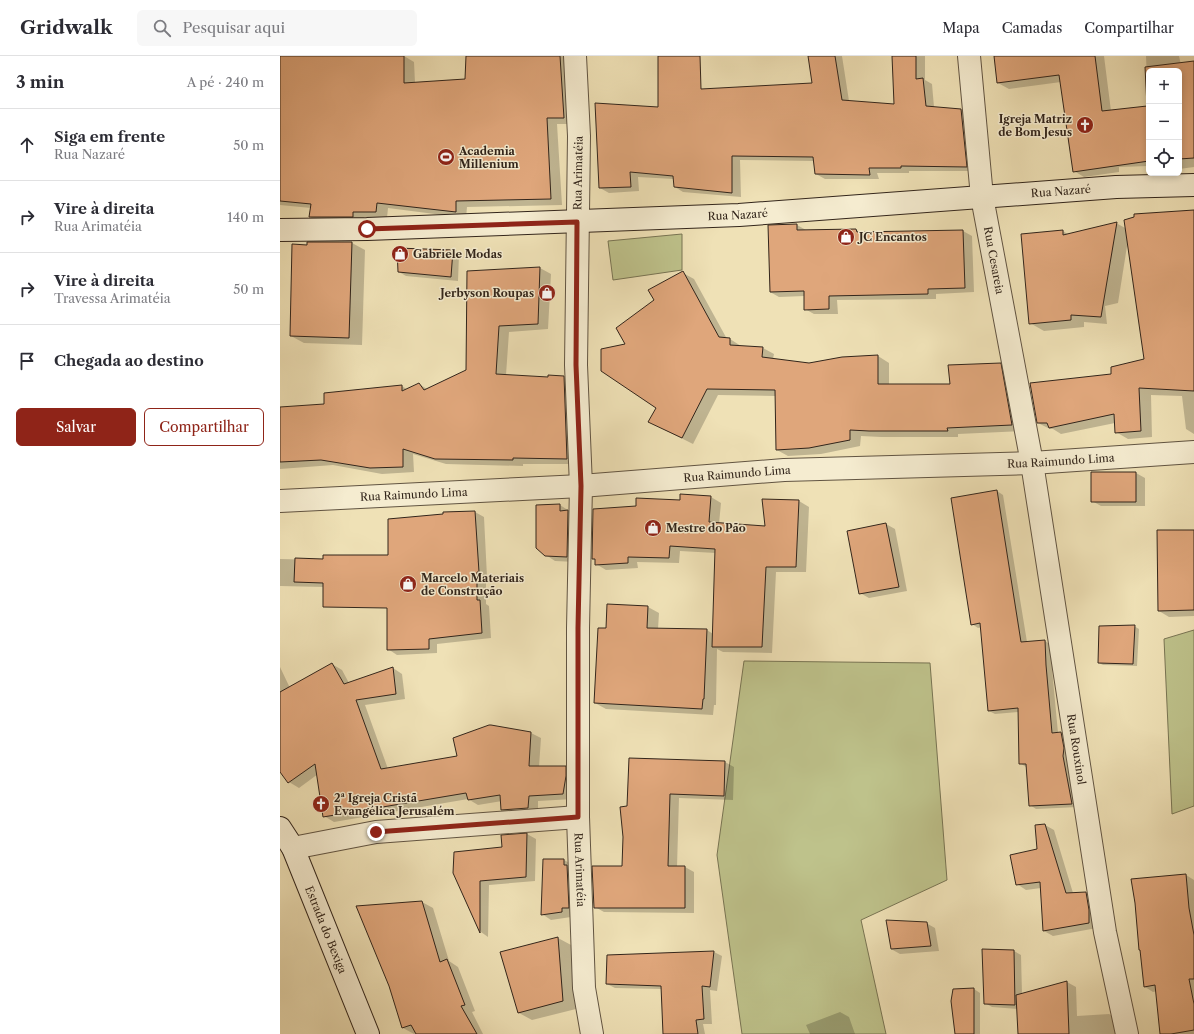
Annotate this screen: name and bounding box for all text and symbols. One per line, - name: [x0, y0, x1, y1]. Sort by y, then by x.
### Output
- search box: [137, 10, 417, 46]
- text: Gridwalk: [20, 16, 113, 39]
- icon: search: [151, 17, 173, 39]
- text: Pesquisar aqui: [183, 18, 285, 37]
- text: Mapa: [942, 19, 980, 37]
- text: Camadas: [1002, 19, 1062, 37]
- text: Compartilhar: [1084, 19, 1174, 37]
- map controls: [1146, 68, 1182, 176]
- button: +: [1146, 68, 1182, 104]
- text: 3 min: [16, 72, 65, 92]
- text: A pé · 240 m: [187, 74, 264, 90]
- button: −: [1146, 104, 1182, 140]
- place label: Igreja Matriz de Bom Jesus: [998, 112, 1072, 139]
- church icon: Igreja Matriz de Bom Jesus: [1075, 115, 1095, 135]
- text: Siga em frente: [54, 127, 165, 146]
- icon: ahead: [16, 134, 38, 156]
- street label: Rua Arimatéia: [570, 136, 586, 210]
- text: 50 m: [233, 137, 264, 153]
- button: locate: [1146, 140, 1182, 176]
- place label: Academia Millenium: [458, 144, 519, 171]
- text: Rua Nazaré: [54, 146, 125, 162]
- sports icon: Academia Millenium: [436, 147, 456, 167]
- street label: Rua Nazaré: [1030, 182, 1091, 200]
- text: Vire à direita: [54, 199, 154, 218]
- icon: right: [16, 206, 38, 228]
- street label: Rua Nazaré: [707, 206, 768, 223]
- text: 140 m: [227, 209, 264, 225]
- text: Rua Arimatéia: [54, 218, 142, 234]
- route start: [358, 220, 376, 238]
- street label: Rua Cesareia: [981, 225, 1007, 295]
- shop icon: JC Encantos: [836, 227, 856, 247]
- place label: JC Encantos: [857, 230, 927, 244]
- shop icon: Gabriele Modas: [390, 244, 410, 264]
- place label: Gabriele Modas: [413, 247, 502, 261]
- text: Vire à direita: [54, 271, 154, 290]
- icon: right: [16, 278, 38, 300]
- text: 50 m: [233, 281, 264, 297]
- shop icon: Jerbyson Roupas: [537, 283, 557, 303]
- place label: Jerbyson Roupas: [438, 286, 534, 300]
- text: Travessa Arimatéia: [54, 290, 171, 306]
- icon: arrive: [16, 350, 38, 372]
- text: Chegada ao destino: [54, 351, 204, 370]
- button: Salvar: [16, 408, 136, 446]
- button: Compartilhar: [144, 408, 264, 446]
- street label: Rua Raimundo Lima: [1007, 450, 1115, 471]
- street label: Rua Raimundo Lima: [683, 463, 791, 485]
- street label: Rua Raimundo Lima: [360, 485, 468, 504]
- shop icon: Mestre do Pão: [643, 518, 663, 538]
- place label: Mestre do Pão: [666, 521, 746, 535]
- place label: Marcelo Materiais de Construção: [421, 571, 524, 598]
- shop icon: Marcelo Materiais de Construção: [398, 574, 418, 594]
- street label: Rua Rouxinol: [1064, 713, 1089, 786]
- place label: 2ª Igreja Cristã Evangélica Jerusalém: [334, 791, 454, 818]
- church icon: 2ª Igreja Cristã Evangélica Jerusalém: [311, 794, 331, 814]
- route end: [367, 823, 385, 841]
- street label: Rua Arimatéia: [572, 832, 588, 907]
- street label: Estrada do Bexiga: [302, 884, 350, 976]

